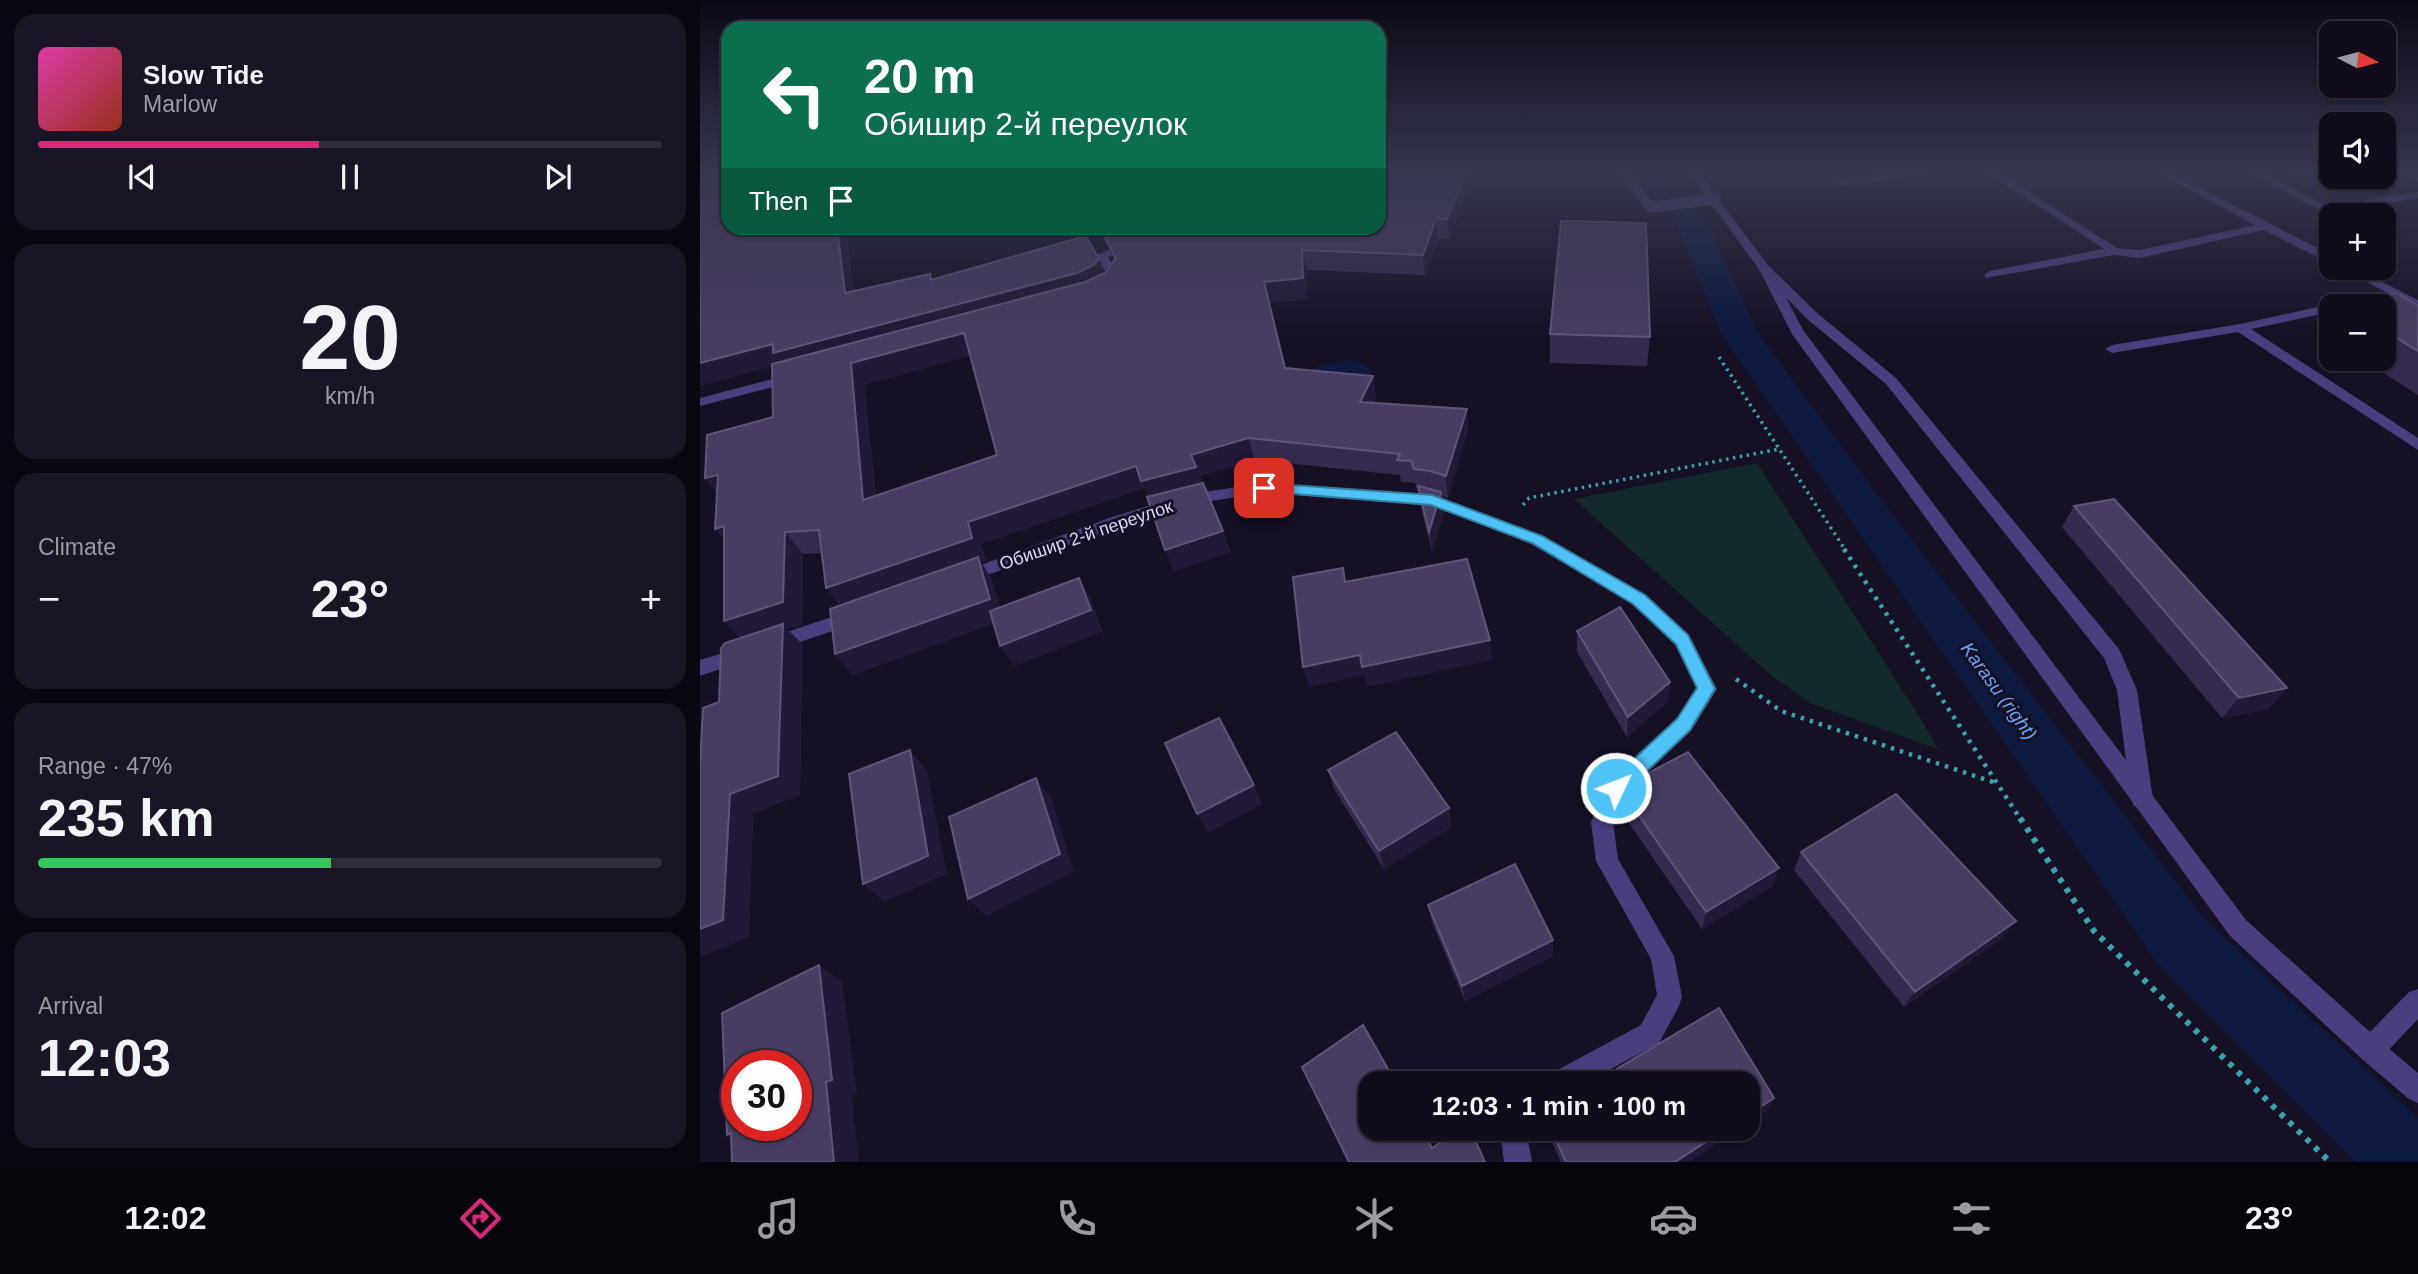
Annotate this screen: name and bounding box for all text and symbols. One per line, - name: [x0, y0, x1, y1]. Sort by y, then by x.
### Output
- north arrow: [2319, 21, 2396, 98]
- map controls: [2319, 21, 2396, 371]
- icon: left: [749, 49, 840, 140]
- text: 20 m: [864, 49, 976, 103]
- text: Slow Tide: [143, 60, 264, 90]
- text: Marlow: [143, 91, 217, 117]
- text: Обишир 2-й переулок: [864, 106, 1187, 142]
- button: sound: [2319, 112, 2396, 189]
- icon: previous: [123, 158, 161, 196]
- icon: pause: [331, 158, 369, 196]
- icon: next: [539, 158, 577, 196]
- icon: arrive: [822, 182, 860, 220]
- text: Then: [749, 186, 808, 216]
- button: +: [2319, 203, 2396, 280]
- text: 20: [299, 287, 401, 388]
- button: −: [2319, 294, 2396, 371]
- text: km/h: [325, 383, 375, 409]
- pin: [1234, 458, 1294, 518]
- icon: arrive: [1245, 469, 1283, 507]
- street label: Обишир 2-й переулок: [997, 496, 1175, 574]
- text: Climate: [38, 534, 116, 560]
- text: 23°: [311, 570, 389, 628]
- text: −: [38, 578, 60, 620]
- text: +: [640, 578, 662, 620]
- water label: Karasu (right): [1957, 638, 2041, 744]
- position arrow: [1579, 751, 1653, 825]
- text: Range · 47%: [38, 753, 172, 779]
- text: 235 km: [38, 789, 214, 847]
- text: Arrival: [38, 993, 103, 1019]
- text: 12:03: [38, 1029, 171, 1087]
- speed limit sign: 30: [721, 1050, 812, 1141]
- text: 12:03 · 1 min · 100 m: [1432, 1091, 1686, 1121]
- icon: directions: [456, 1194, 505, 1243]
- icon: music: [754, 1194, 803, 1243]
- icon: phone: [1052, 1194, 1101, 1243]
- icon: climate: [1350, 1194, 1399, 1243]
- icon: car: [1649, 1194, 1698, 1243]
- icon: filters: [1947, 1194, 1996, 1243]
- text: 12:02: [125, 1200, 206, 1236]
- text: 23°: [2245, 1200, 2293, 1236]

